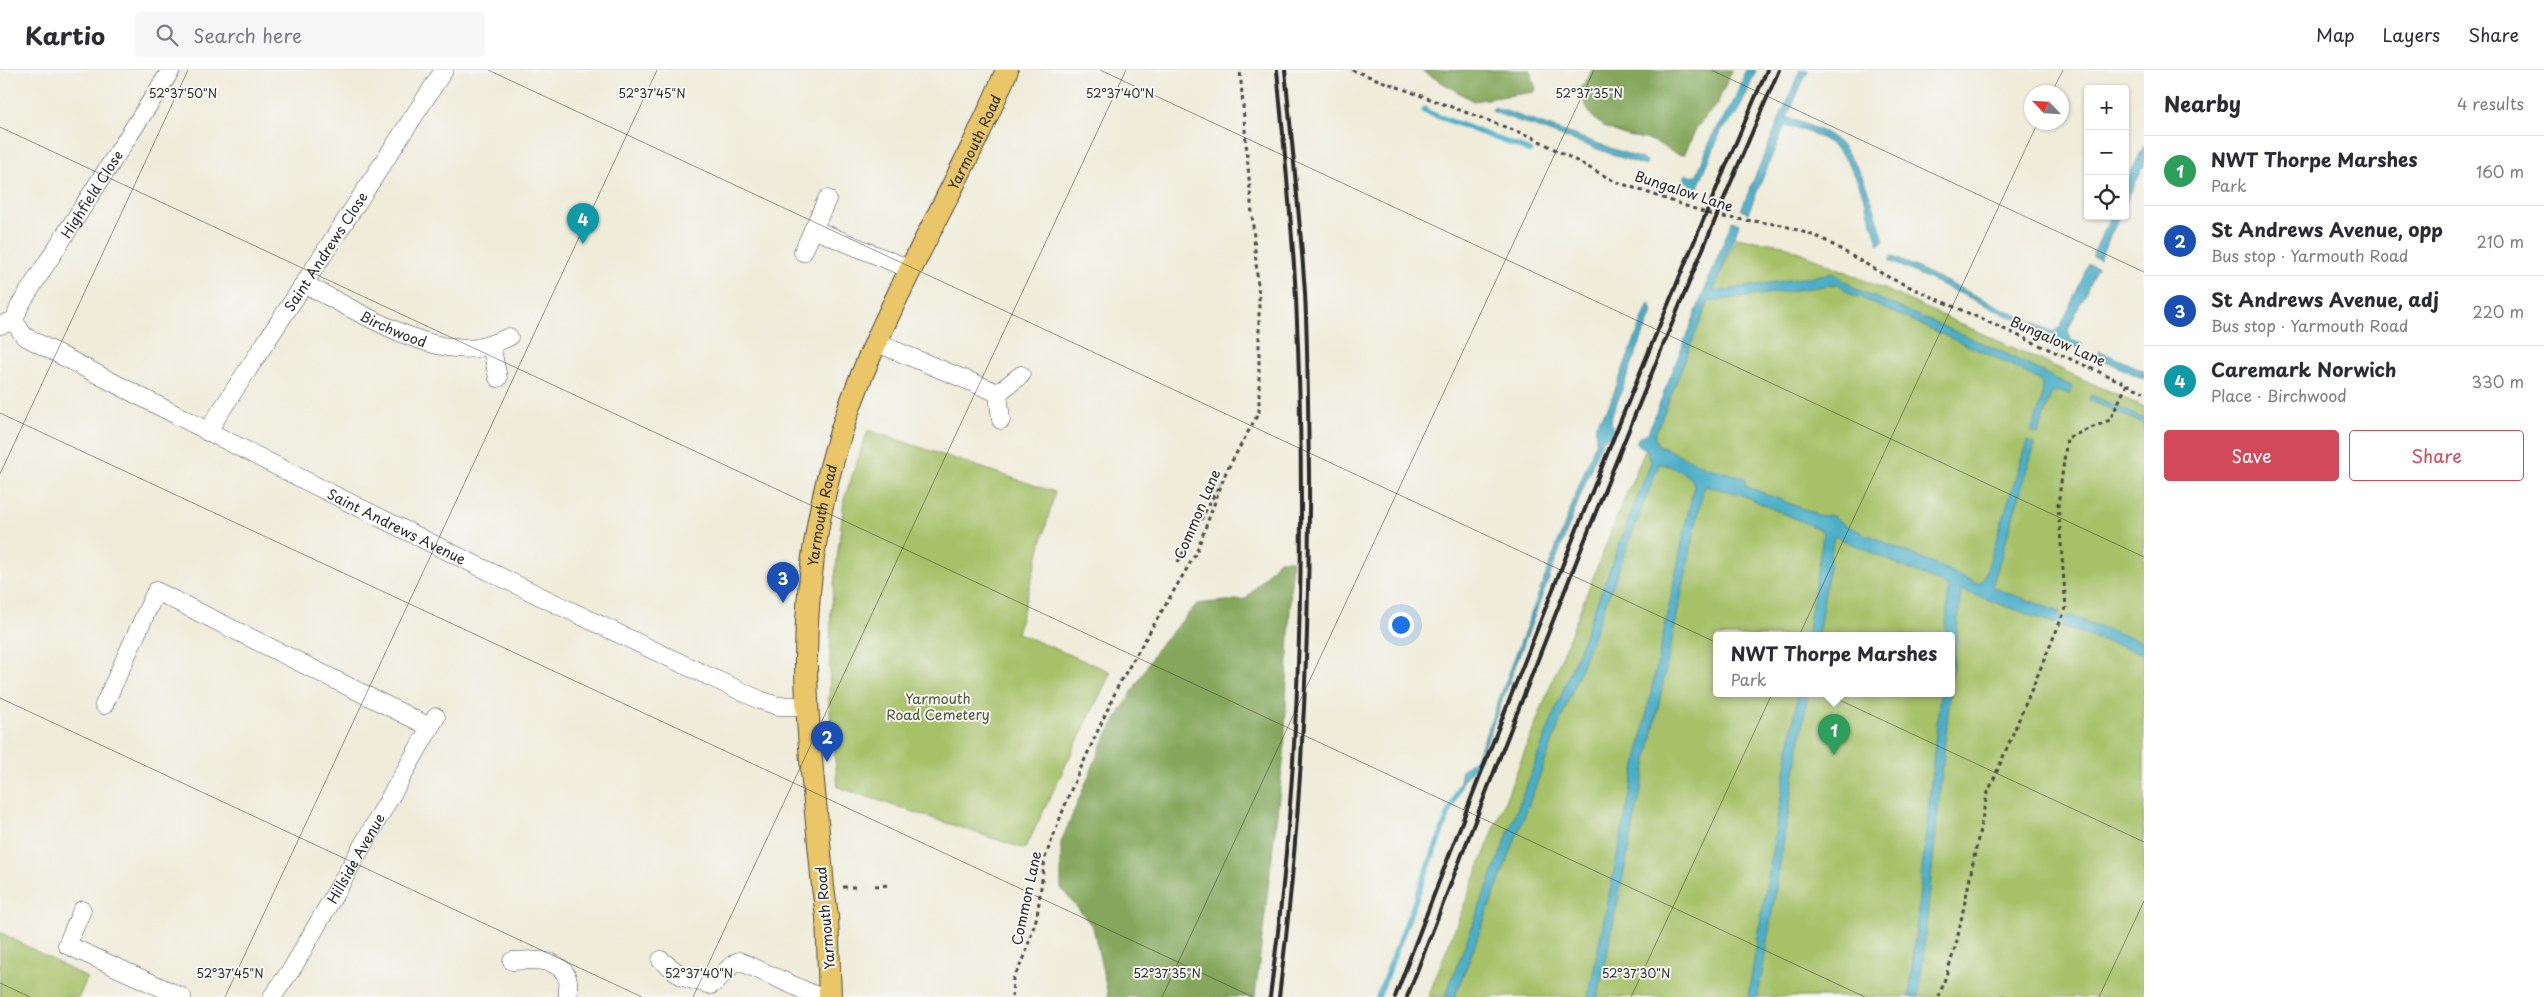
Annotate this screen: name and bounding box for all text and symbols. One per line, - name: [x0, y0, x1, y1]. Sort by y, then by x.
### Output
- search box: [135, 12, 485, 57]
- text: Kartio: [25, 17, 105, 53]
- icon: search: [153, 21, 181, 49]
- text: Search here: [193, 21, 302, 49]
- text: Map: [2316, 21, 2355, 48]
- text: Layers: [2383, 21, 2440, 48]
- text: Share: [2468, 21, 2519, 48]
- text: 52°37'50"N: [149, 84, 217, 102]
- text: 52°37'45"N: [618, 84, 686, 102]
- text: 52°37'40"N: [1086, 84, 1154, 102]
- text: 52°37'35"N: [1555, 84, 1623, 102]
- north arrow: [2024, 85, 2069, 130]
- map controls: [2084, 85, 2129, 220]
- button: +: [2084, 85, 2129, 130]
- text: Nearby: [2164, 87, 2241, 119]
- street label: Yarmouth Road: [942, 91, 1006, 193]
- text: 4 results: [2457, 91, 2524, 115]
- button: −: [2084, 130, 2129, 175]
- text: NWT Thorpe Marshes: [2211, 145, 2418, 173]
- street label: Highfield Close: [55, 146, 127, 242]
- text: 1: [2176, 159, 2184, 183]
- text: 160 m: [2476, 159, 2524, 183]
- street label: Bungalow Lane: [1632, 165, 1736, 217]
- text: Park: [2211, 173, 2247, 197]
- button: locate: [2084, 175, 2129, 220]
- street label: Saint Andrews Close: [278, 187, 372, 315]
- pin: 4: [567, 203, 599, 244]
- text: St Andrews Avenue, opp: [2211, 215, 2443, 243]
- text: 2: [2174, 229, 2186, 253]
- text: 210 m: [2476, 229, 2524, 253]
- text: Bus stop · Yarmouth Road: [2211, 243, 2408, 267]
- text: St Andrews Avenue, adj: [2211, 285, 2439, 313]
- text: 3: [2175, 299, 2185, 323]
- text: 220 m: [2473, 299, 2524, 323]
- street label: Birchwood: [357, 305, 429, 352]
- street label: Bungalow Lane: [2007, 311, 2109, 371]
- text: Bus stop · Yarmouth Road: [2211, 313, 2408, 337]
- text: Caremark Norwich: [2211, 355, 2397, 383]
- text: 4: [2175, 369, 2185, 393]
- text: 330 m: [2471, 369, 2524, 393]
- text: Place · Birchwood: [2211, 383, 2347, 407]
- button: Save: [2164, 430, 2339, 481]
- button: Share: [2349, 430, 2524, 481]
- street label: Yarmouth Road: [801, 462, 842, 567]
- street label: Common Lane: [1169, 466, 1225, 562]
- street label: Saint Andrews Avenue: [324, 483, 470, 569]
- pin: 3: [767, 562, 799, 603]
- your location: [1388, 612, 1414, 638]
- popup: [1713, 632, 1955, 697]
- text: NWT Thorpe Marshes: [1731, 639, 1937, 667]
- text: Park: [1731, 667, 1767, 691]
- park label: Yarmouth Road Cemetery: [886, 688, 990, 725]
- pin: 1: [1818, 714, 1850, 755]
- pin: 2: [811, 721, 843, 762]
- street label: Hillside Avenue: [321, 809, 389, 907]
- street label: Common Lane: [1006, 849, 1046, 947]
- street label: Yarmouth Road: [810, 866, 840, 970]
- text: 52°37'45"N: [196, 964, 264, 982]
- text: 52°37'40"N: [665, 964, 733, 982]
- text: 52°37'35"N: [1133, 964, 1201, 982]
- text: 52°37'30"N: [1602, 964, 1670, 982]

